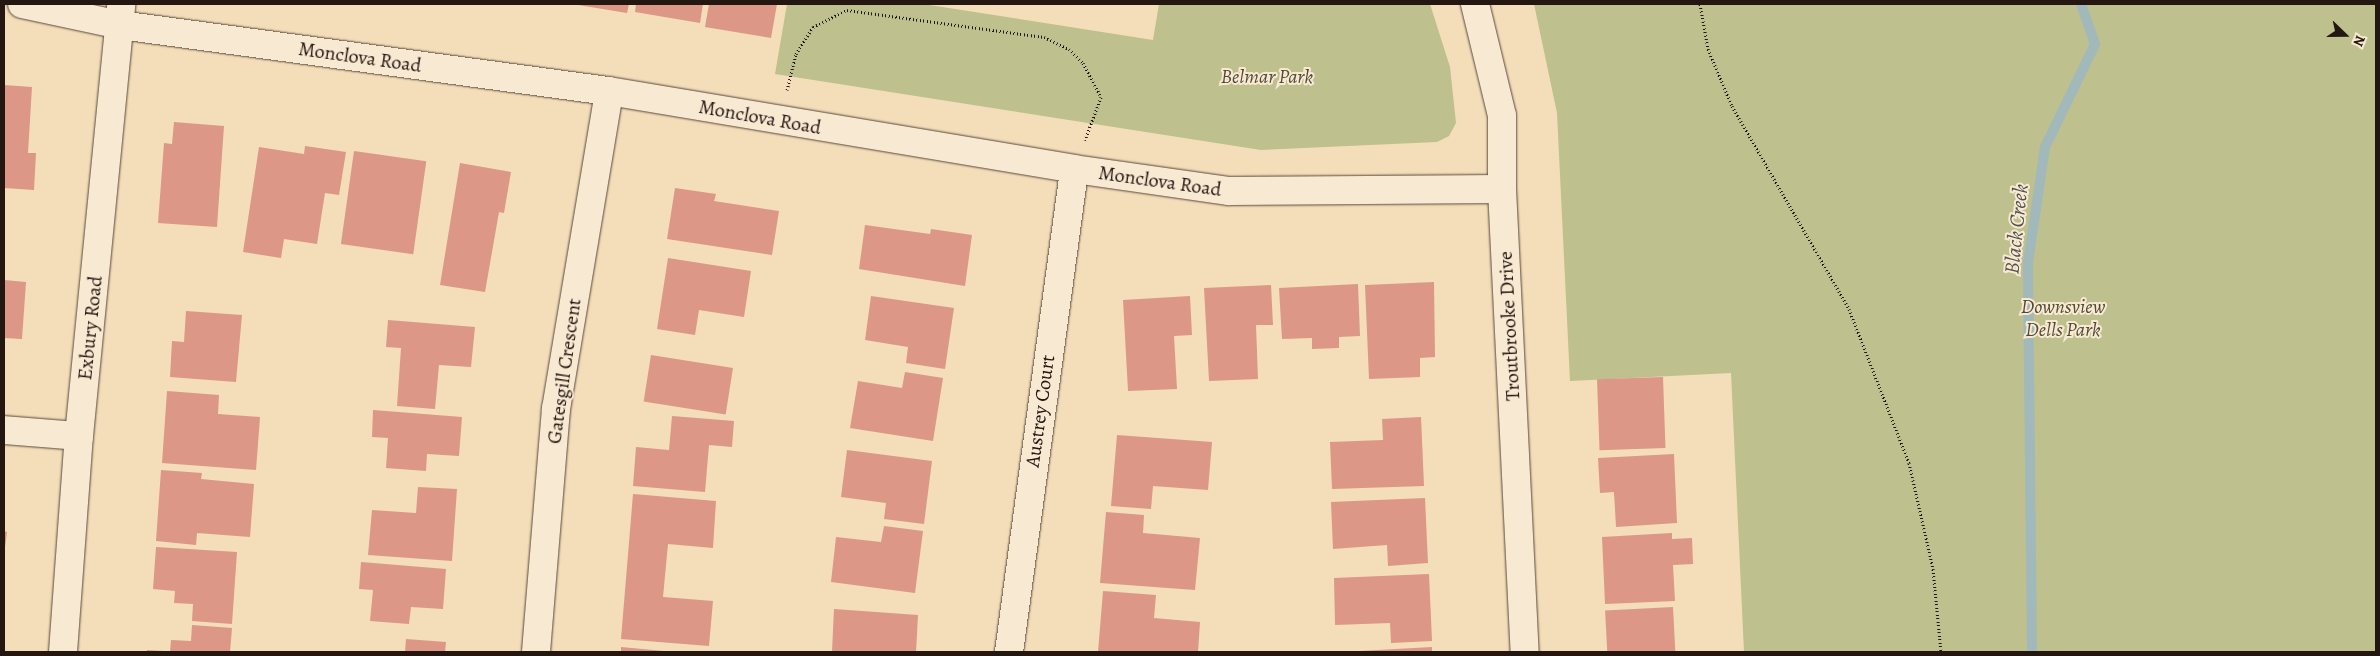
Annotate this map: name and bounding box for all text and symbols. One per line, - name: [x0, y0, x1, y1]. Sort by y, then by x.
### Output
- north arrow: [2320, 10, 2370, 60]
- text: N: [2349, 33, 2370, 49]
- street label: Monclova Road: [297, 36, 423, 78]
- park label: Belmar Park: [1221, 64, 1313, 88]
- street label: Monclova Road: [697, 94, 823, 140]
- street label: Monclova Road: [1097, 160, 1223, 202]
- water label: Black Creek: [1999, 183, 2033, 275]
- street label: Troutbrooke Drive: [1493, 250, 1525, 402]
- street label: Exbury Road: [73, 275, 107, 381]
- park label: Downsview Dells Park: [2021, 294, 2105, 341]
- street label: Gatesgill Crescent: [542, 297, 586, 445]
- street label: Austrey Court: [1020, 353, 1060, 469]

